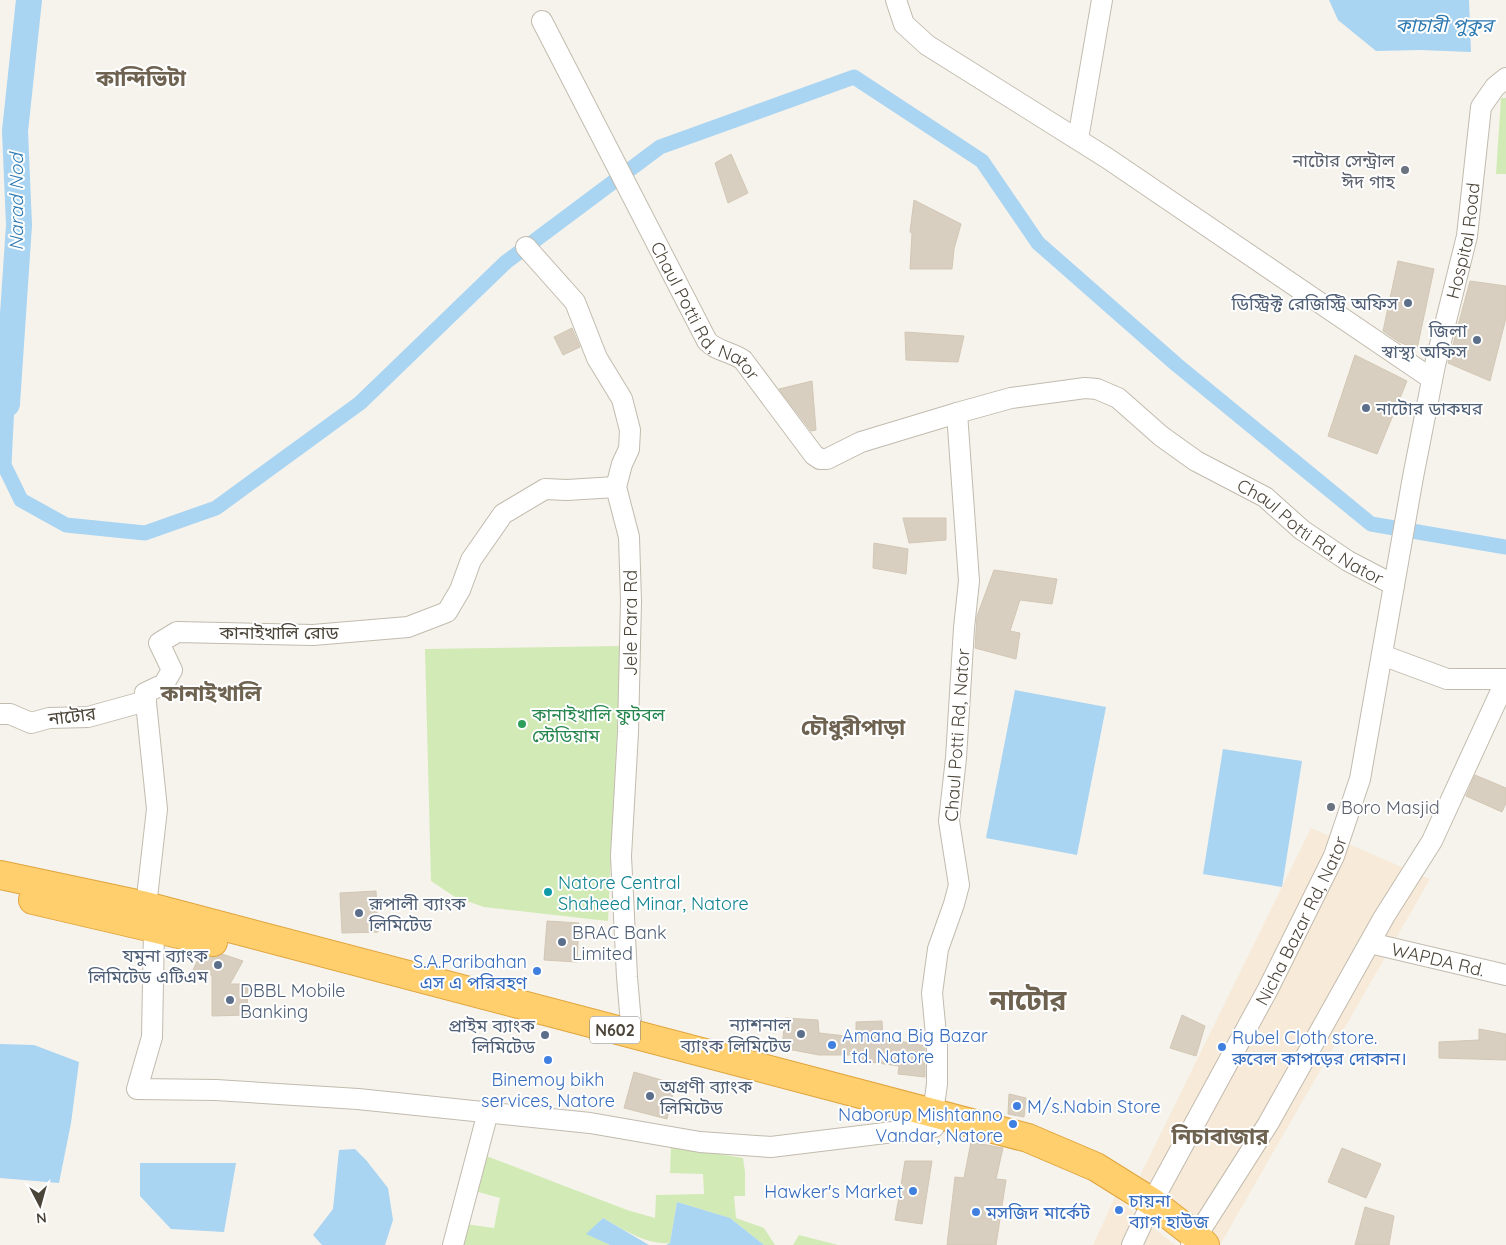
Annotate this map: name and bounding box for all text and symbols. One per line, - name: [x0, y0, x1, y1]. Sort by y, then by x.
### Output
- water label: কাচারী পুকুর: [1395, 13, 1496, 37]
- district label: কান্দিভিটা: [95, 64, 187, 92]
- place label: নাটোর সেন্ট্রাল ঈদ গাহ: [1291, 149, 1396, 193]
- water label: Narad Nod: [4, 151, 28, 251]
- marker: নাটোর সেন্ট্রাল ঈদ গাহ: [1399, 164, 1411, 176]
- street label: Hospital Road: [1440, 182, 1484, 301]
- street label: Chaul Potti Rd, Nator: [646, 237, 765, 384]
- place label: ডিস্ট্রিক্ট রেজিস্ট্রি অফিস: [1231, 292, 1399, 315]
- marker: ডিস্ট্রিক্ট রেজিস্ট্রি অফিস: [1402, 297, 1414, 309]
- place label: জিলা স্বাস্থ্য অফিস: [1381, 319, 1468, 363]
- marker: জিলা স্বাস্থ্য অফিস: [1471, 334, 1483, 346]
- place label: নাটোর ডাকঘর: [1375, 397, 1483, 420]
- marker: নাটোর ডাকঘর: [1360, 402, 1372, 414]
- street label: Chaul Potti Rd, Nator: [1233, 473, 1388, 589]
- street label: Jele Para Rd: [619, 570, 642, 676]
- street label: কানাইখালি রোড: [219, 621, 339, 644]
- street label: Chaul Potti Rd, Nator: [939, 648, 975, 822]
- district label: কানাইখালি: [160, 679, 262, 707]
- street label: নাটোর: [46, 702, 97, 730]
- place label: কানাইখালি ফুটবল স্টেডিয়াম: [531, 703, 666, 747]
- district label: চৌধুরীপাড়া: [801, 713, 906, 741]
- marker: কানাইখালি ফুটবল স্টেডিয়াম: [516, 718, 528, 730]
- place label: Boro Masjid: [1341, 796, 1440, 819]
- marker: Boro Masjid: [1325, 801, 1337, 813]
- street label: Nicha Bazar Rd, Nator: [1250, 833, 1351, 1009]
- place label: Natore Central Shaheed Minar, Natore: [558, 871, 749, 915]
- marker: Natore Central Shaheed Minar, Natore: [542, 886, 554, 898]
- place label: রূপালী ব্যাংক লিমিটেড: [368, 892, 467, 936]
- marker: রূপালী ব্যাংক লিমিটেড: [353, 907, 365, 919]
- place label: BRAC Bank Limited: [572, 921, 667, 965]
- marker: BRAC Bank Limited: [556, 936, 568, 948]
- street label: WAPDA Rd.: [1389, 937, 1487, 981]
- place label: যমুনা ব্যাংক লিমিটেড এটিএম: [87, 944, 209, 988]
- place label: S.A.Paribahan এস এ পরিবহণ: [413, 950, 528, 994]
- marker: যমুনা ব্যাংক লিমিটেড এটিএম: [212, 959, 224, 971]
- marker: S.A.Paribahan এস এ পরিবহণ: [531, 965, 543, 977]
- place label: DBBL Mobile Banking: [240, 979, 346, 1023]
- district label: নাটোর: [989, 982, 1068, 1017]
- marker: DBBL Mobile Banking: [224, 994, 236, 1006]
- place label: ন্যাশনাল ব্যাংক লিমিটেড: [679, 1013, 792, 1057]
- place label: প্রাইম ব্যাংক লিমিটেড: [448, 1014, 535, 1058]
- road number: N602: [590, 1016, 640, 1044]
- place label: Amana Big Bazar Ltd. Natore: [842, 1024, 988, 1068]
- place label: Rubel Cloth store. রুবেল কাপড়ের দোকান।: [1231, 1026, 1407, 1070]
- marker: ন্যাশনাল ব্যাংক লিমিটেড: [795, 1028, 807, 1040]
- marker: প্রাইম ব্যাংক লিমিটেড: [539, 1029, 551, 1041]
- marker: Amana Big Bazar Ltd. Natore: [826, 1039, 838, 1051]
- marker: Rubel Cloth store. রুবেল কাপড়ের দোকান।: [1216, 1041, 1228, 1053]
- marker: Binemoy bikh services, Natore: [542, 1054, 554, 1066]
- place label: Binemoy bikh services, Natore: [481, 1068, 615, 1112]
- place label: অগ্রণী ব্যাংক লিমিটেড: [659, 1075, 753, 1119]
- marker: অগ্রণী ব্যাংক লিমিটেড: [644, 1090, 656, 1102]
- place label: M/s.Nabin Store: [1027, 1095, 1161, 1118]
- marker: M/s.Nabin Store: [1011, 1100, 1023, 1112]
- place label: Naborup Mishtanno Vandar, Natore: [838, 1103, 1003, 1147]
- marker: Naborup Mishtanno Vandar, Natore: [1007, 1118, 1019, 1130]
- district label: নিচাবাজার: [1170, 1122, 1269, 1150]
- north arrow: [15, 1180, 65, 1230]
- place label: Hawker's Market: [764, 1180, 903, 1203]
- marker: Hawker's Market: [907, 1185, 919, 1197]
- place label: চায়না ব্যাগ হাউজ: [1128, 1189, 1209, 1233]
- place label: মসজিদ মার্কেট: [985, 1201, 1091, 1224]
- marker: চায়না ব্যাগ হাউজ: [1113, 1204, 1125, 1216]
- marker: মসজিদ মার্কেট: [970, 1206, 982, 1218]
- text: N: [35, 1208, 47, 1227]

